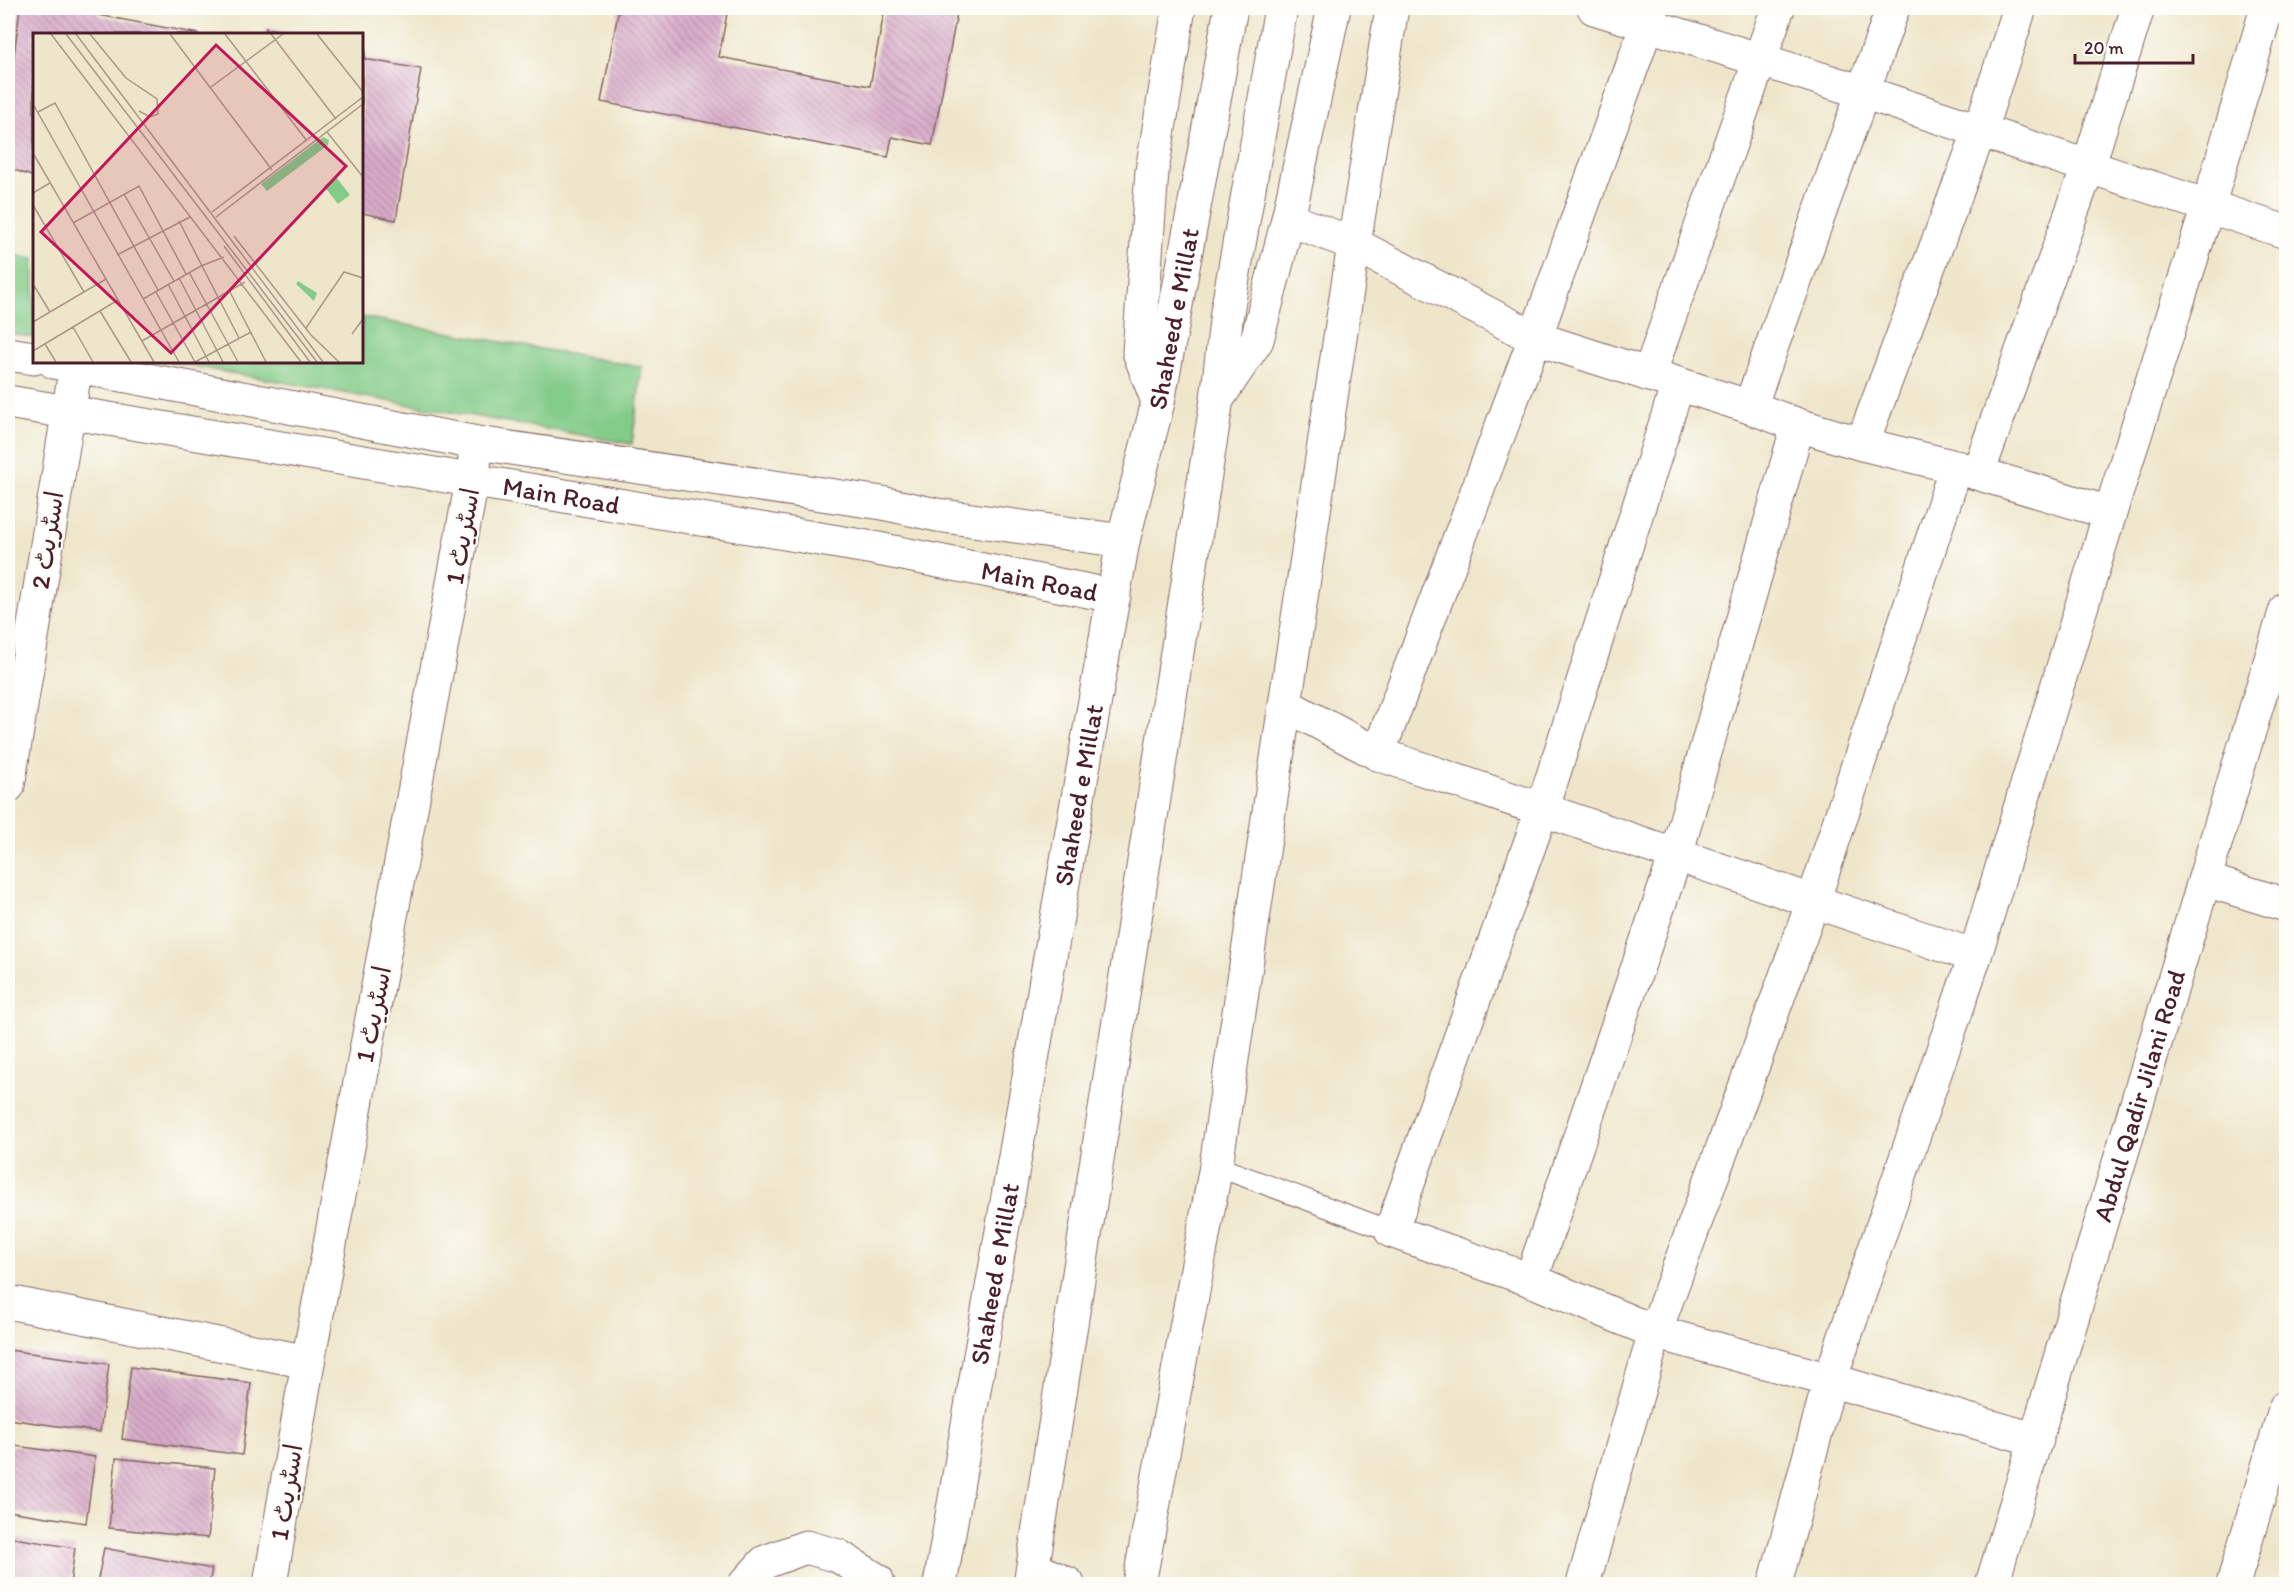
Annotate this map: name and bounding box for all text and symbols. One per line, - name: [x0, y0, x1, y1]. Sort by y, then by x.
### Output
- scale bar: [2075, 27, 2194, 65]
- inset map: [33, 33, 363, 363]
- text: 20 m: [2084, 37, 2124, 59]
- street label: Shaheed e Millat: [1141, 225, 1206, 412]
- street label: Main Road: [500, 470, 622, 521]
- street label: اسٹریٹ 1: [438, 485, 486, 587]
- street label: اسٹریٹ 2: [23, 489, 71, 591]
- street label: Main Road: [978, 554, 1101, 608]
- street label: Shaheed e Millat: [1047, 702, 1110, 888]
- street label: اسٹریٹ 1: [348, 963, 398, 1065]
- street label: Abdul Qadir Jilani Road: [2086, 966, 2192, 1226]
- street label: Shaheed e Millat: [963, 1180, 1026, 1367]
- street label: اسٹریٹ 1: [263, 1441, 309, 1543]

